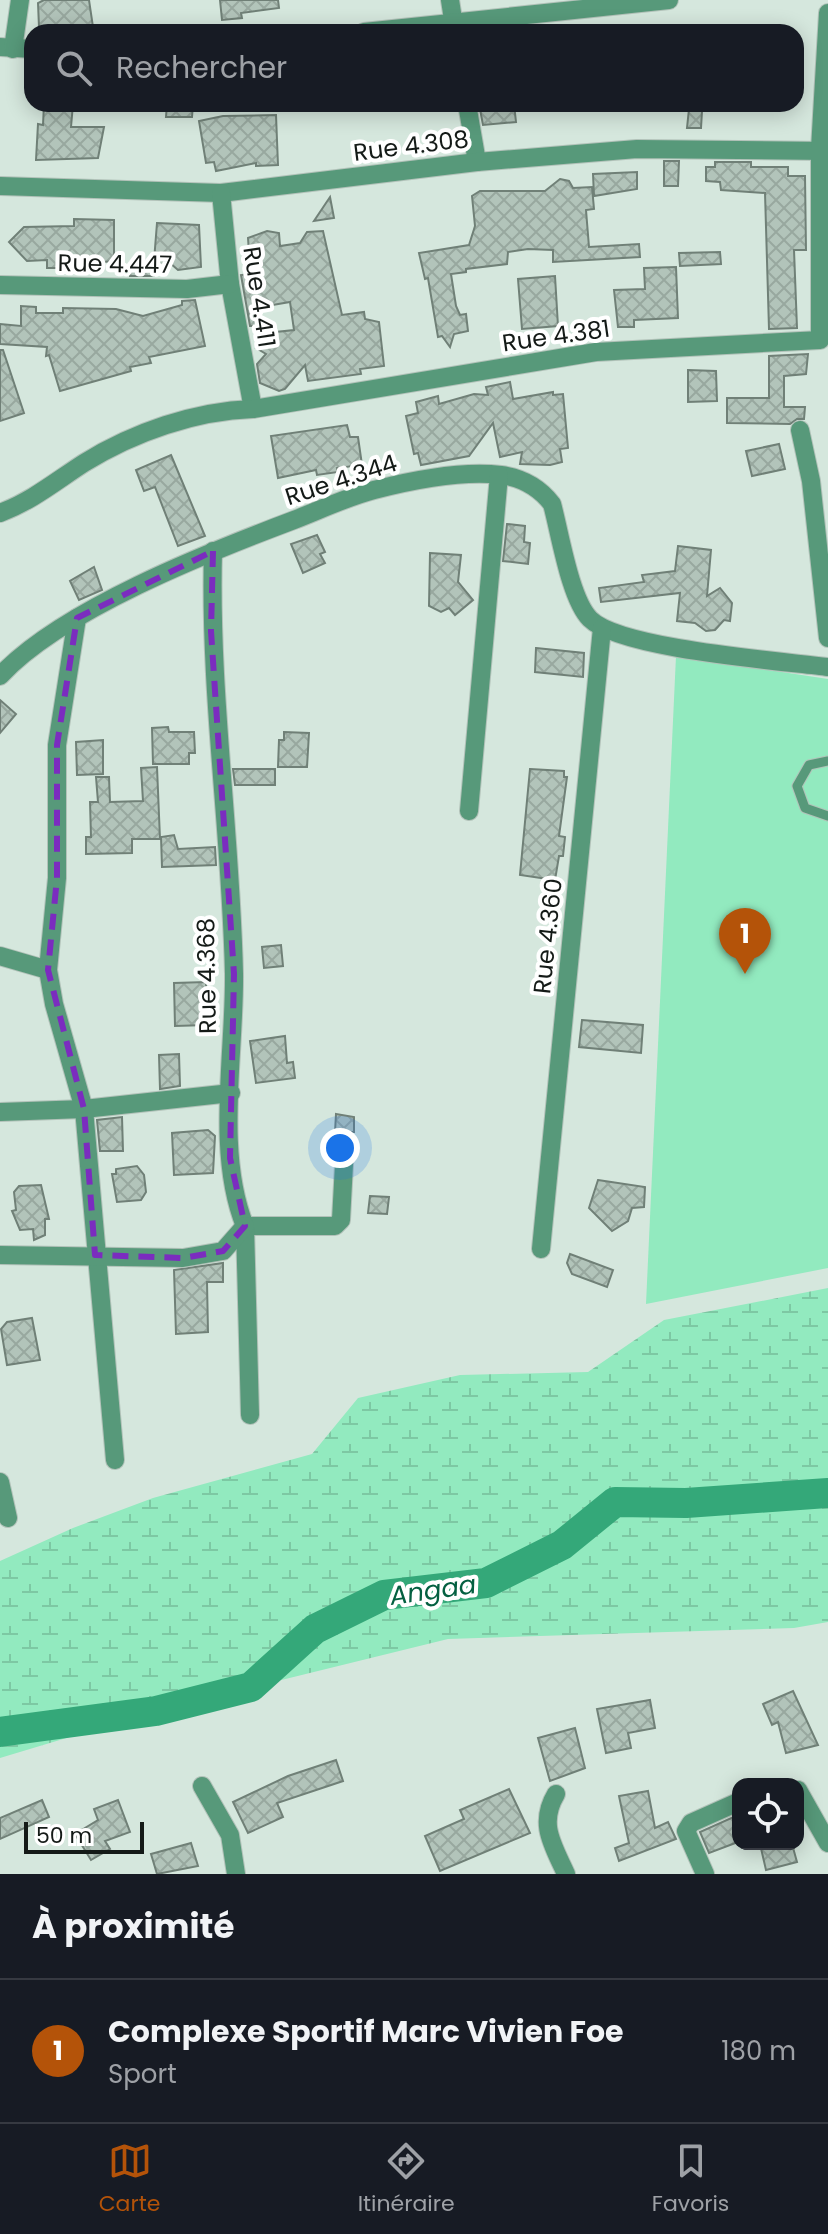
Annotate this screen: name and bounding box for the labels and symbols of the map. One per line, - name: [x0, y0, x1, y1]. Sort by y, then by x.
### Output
- street label: Rue 4.308: [351, 122, 470, 169]
- street label: Rue 4.411: [235, 244, 284, 350]
- street label: Rue 4.447: [57, 246, 173, 281]
- street label: Rue 4.381: [500, 312, 612, 359]
- street label: Rue 4.344: [281, 446, 401, 513]
- street label: Rue 4.360: [525, 877, 570, 995]
- pin: 1: [719, 908, 771, 974]
- street label: Rue 4.368: [189, 918, 224, 1034]
- your location: [320, 1128, 360, 1168]
- water label: Angaa: [386, 1566, 479, 1614]
- scale bar: [24, 1818, 144, 1854]

